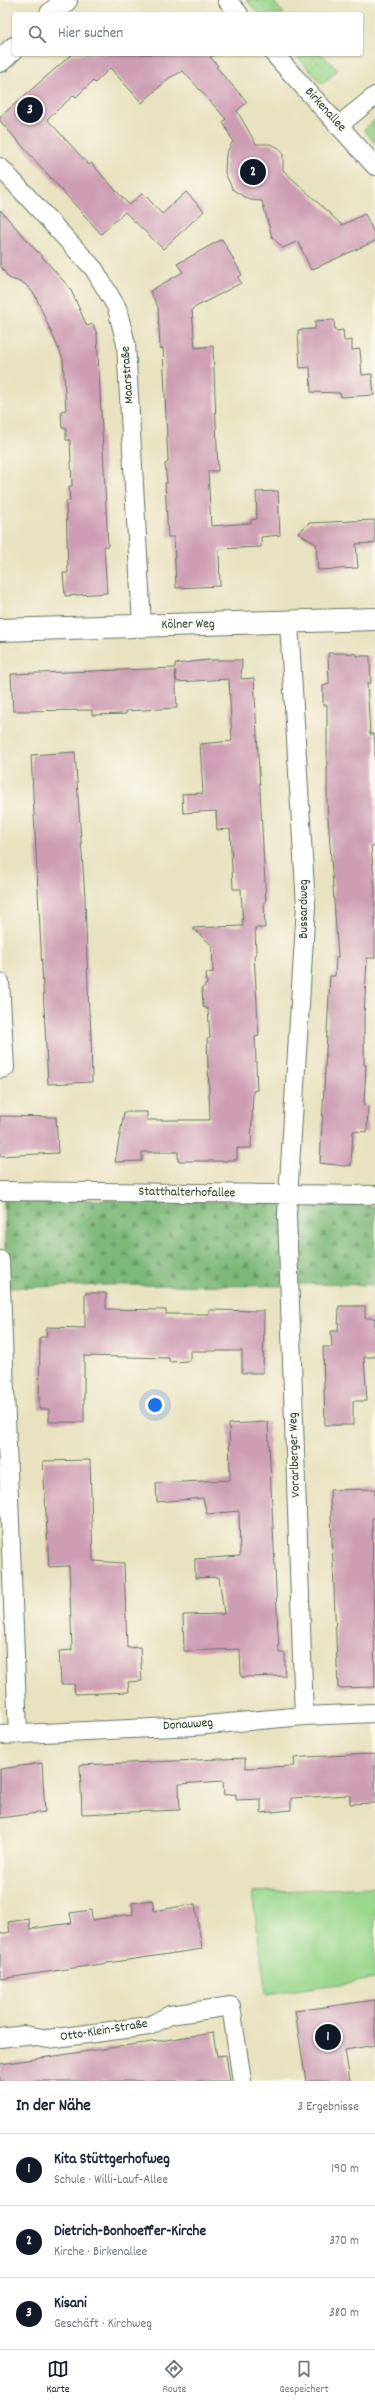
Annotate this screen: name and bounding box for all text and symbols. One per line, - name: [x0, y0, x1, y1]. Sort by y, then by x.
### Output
- search box: [12, 12, 363, 56]
- icon: search: [26, 23, 48, 45]
- text: Hier suchen: [58, 23, 123, 45]
- street label: Birkenallee: [300, 84, 350, 137]
- pin: 3: [17, 95, 43, 125]
- pin: 2: [240, 157, 266, 187]
- street label: Maarstraße: [116, 345, 139, 404]
- street label: Kölner Weg: [161, 615, 215, 635]
- street label: Bussardweg: [295, 879, 314, 939]
- street label: Statthalterhofallee: [138, 1183, 236, 1203]
- your location: [145, 1395, 165, 1415]
- street label: Vorarlberger Weg: [284, 1412, 306, 1498]
- street label: Donauweg: [162, 1714, 214, 1736]
- street label: Otto-Klein-Straße: [59, 2015, 149, 2047]
- pin: 1: [315, 2022, 341, 2052]
- text: In der Nähe: [16, 2095, 91, 2119]
- text: 3 Ergebnisse: [297, 2098, 359, 2117]
- text: Kita Stüttgerhofweg: [54, 2149, 170, 2171]
- text: 1: [28, 2160, 30, 2179]
- text: 190 m: [331, 2160, 359, 2179]
- text: Schule · Willi-Lauf-Allee: [54, 2171, 168, 2190]
- text: Dietrich-Bonhoeffer-Kirche: [54, 2221, 206, 2243]
- text: 2: [26, 2232, 32, 2251]
- text: 370 m: [329, 2232, 359, 2251]
- text: Kirche · Birkenallee: [54, 2243, 147, 2262]
- text: Kisani: [54, 2293, 87, 2315]
- text: 3: [26, 2304, 32, 2323]
- text: 380 m: [329, 2304, 359, 2323]
- text: Geschäft · Kirchweg: [54, 2315, 152, 2334]
- tab: Karte: [46, 2358, 70, 2398]
- tab: Route: [162, 2358, 186, 2398]
- tab: Gespeichert: [279, 2358, 329, 2398]

